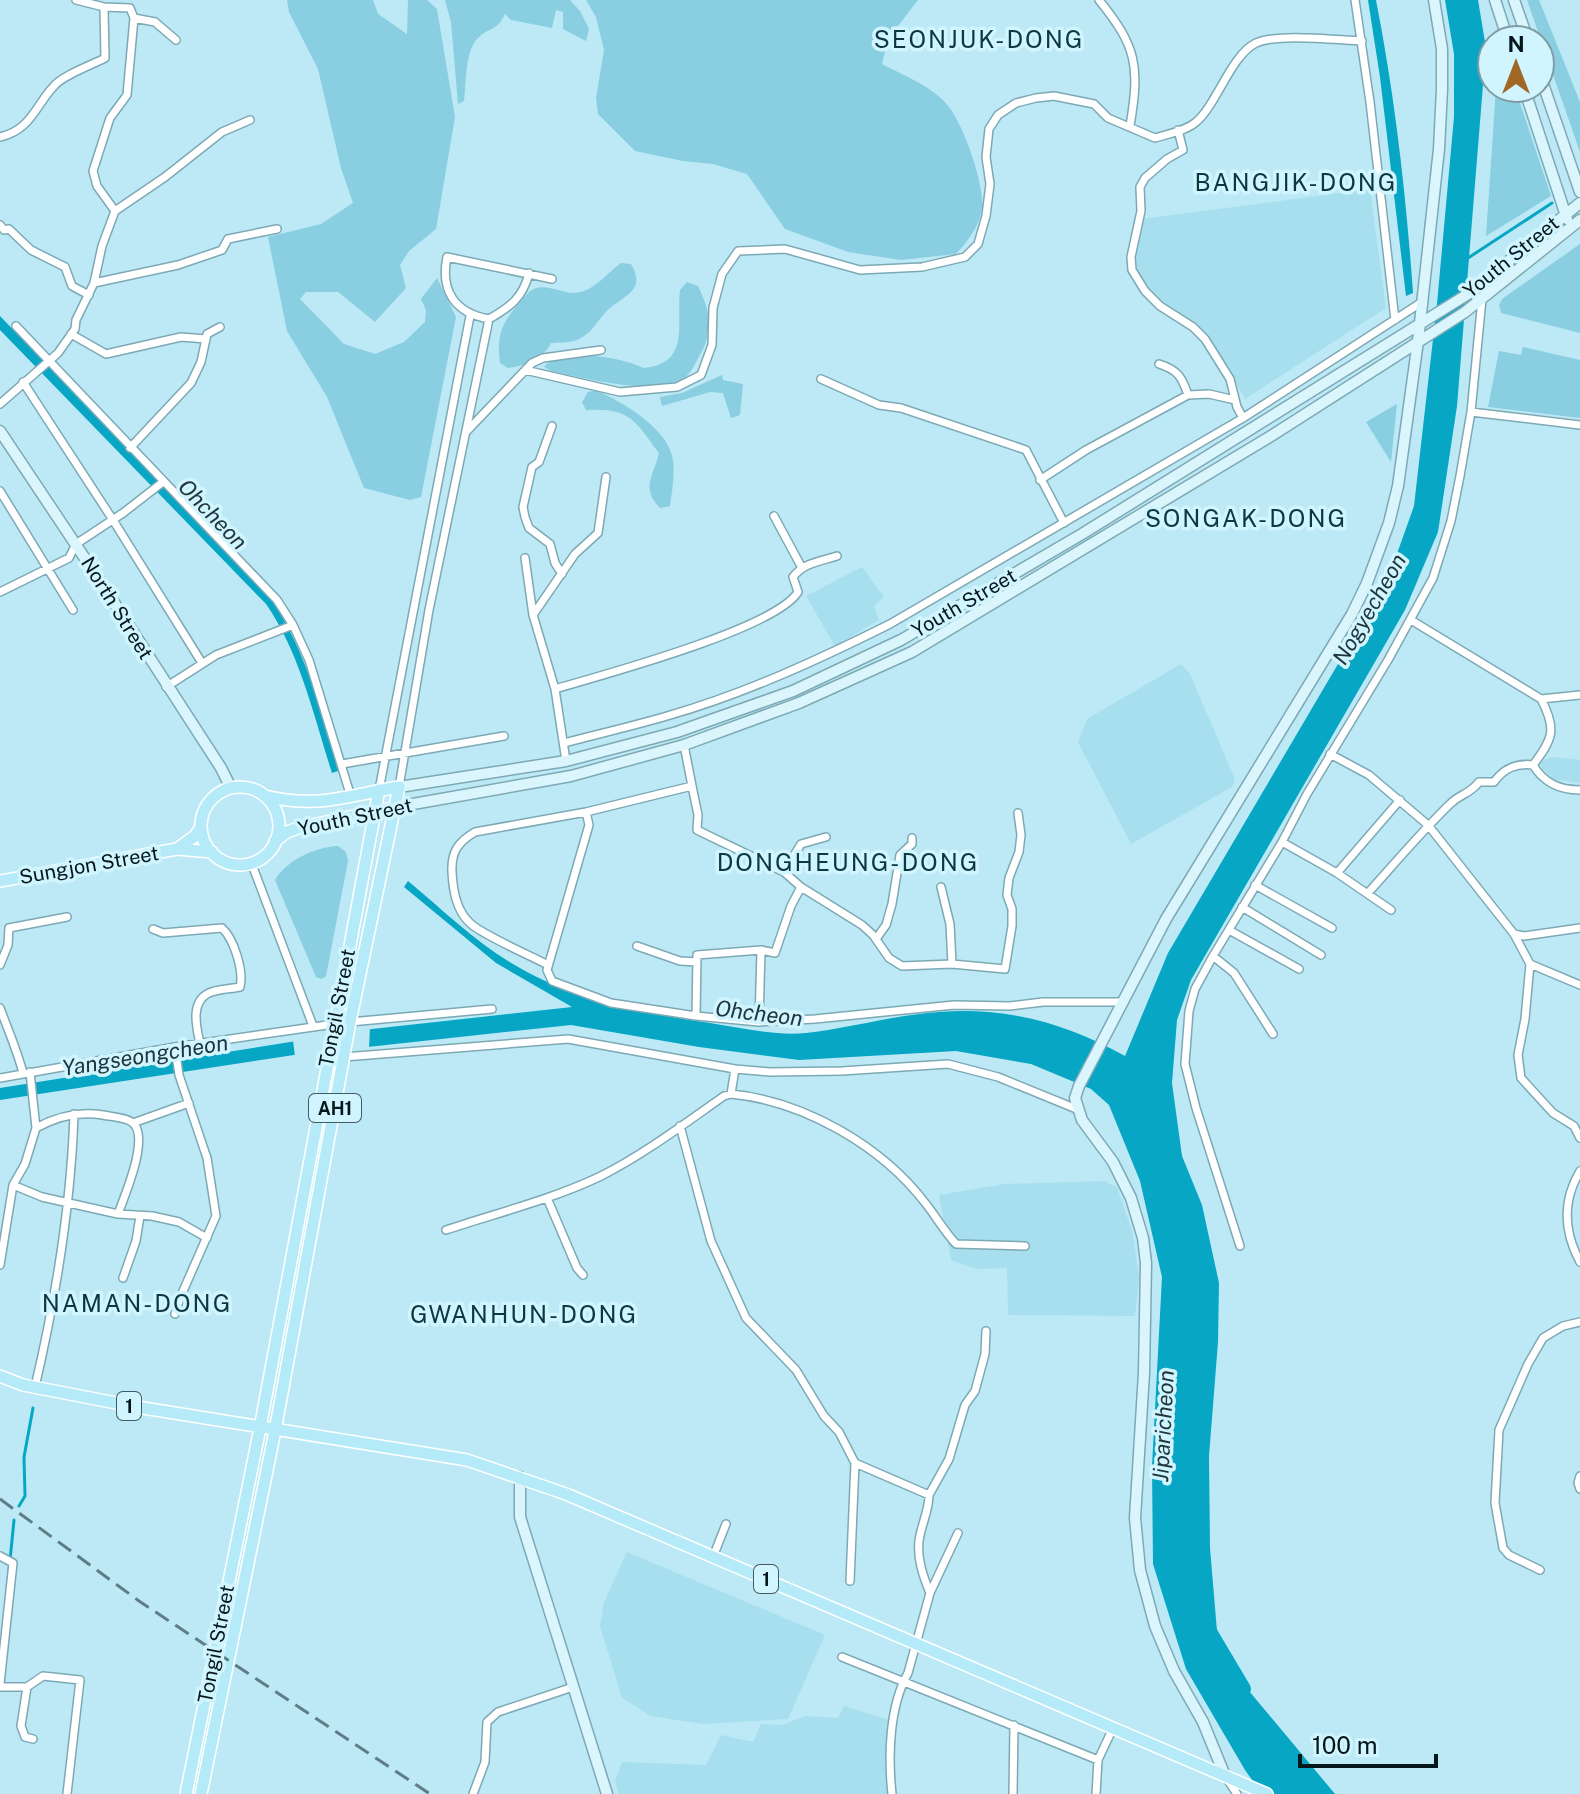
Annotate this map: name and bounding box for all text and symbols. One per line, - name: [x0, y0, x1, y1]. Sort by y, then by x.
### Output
- north arrow: [1476, 24, 1556, 104]
- district label: SEONJUK-DONG: [874, 25, 1084, 53]
- text: N: [1507, 31, 1525, 57]
- district label: BANGJIK-DONG: [1195, 168, 1397, 196]
- street label: Youth Street: [1458, 211, 1564, 303]
- water label: Ohcheon: [173, 473, 253, 555]
- district label: SONGAK-DONG: [1145, 504, 1347, 532]
- water label: Nogyecheon: [1327, 549, 1411, 669]
- street label: North Street: [76, 552, 158, 664]
- street label: Youth Street: [908, 564, 1020, 642]
- street label: Youth Street: [296, 793, 414, 841]
- street label: Sungjon Street: [17, 841, 161, 889]
- district label: DONGHEUNG-DONG: [717, 848, 979, 876]
- street label: Tongil Street: [314, 947, 360, 1069]
- water label: Ohcheon: [714, 995, 804, 1031]
- water label: Yangseongcheon: [60, 1029, 230, 1081]
- road number: AH1: [309, 1094, 361, 1122]
- district label: NAMAN-DONG: [42, 1289, 232, 1317]
- district label: GWANHUN-DONG: [410, 1300, 638, 1328]
- water label: Jiparicheon: [1147, 1369, 1179, 1483]
- road number: 1: [117, 1392, 141, 1420]
- road number: 1: [754, 1565, 778, 1593]
- street label: Tongil Street: [193, 1583, 239, 1705]
- scale bar: [1300, 1718, 1436, 1768]
- text: 100 m: [1312, 1731, 1378, 1759]

